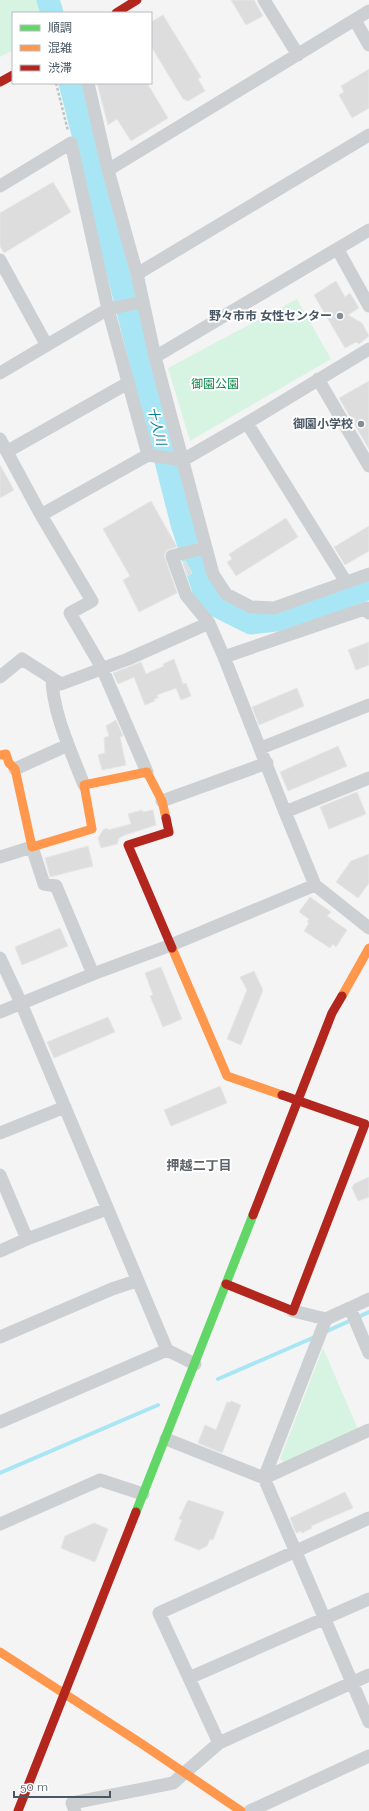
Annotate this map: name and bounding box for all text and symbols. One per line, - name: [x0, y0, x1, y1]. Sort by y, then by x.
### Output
- legend: [12, 12, 152, 84]
- text: 順調: [48, 21, 72, 35]
- text: 混雑: [48, 41, 72, 55]
- text: 渋滞: [48, 61, 72, 75]
- place label: 野々市市 女性センター: [209, 309, 332, 323]
- marker: 野々市市 女性センター: [335, 311, 345, 321]
- park label: 御園公園: [191, 377, 239, 391]
- water label: 十人川: [145, 405, 169, 449]
- place label: 御園小学校: [293, 417, 353, 431]
- marker: 御園小学校: [356, 419, 366, 429]
- district label: 押越二丁目: [166, 1158, 232, 1173]
- scale bar: [14, 1773, 110, 1799]
- text: 50 m: [20, 1780, 48, 1794]

